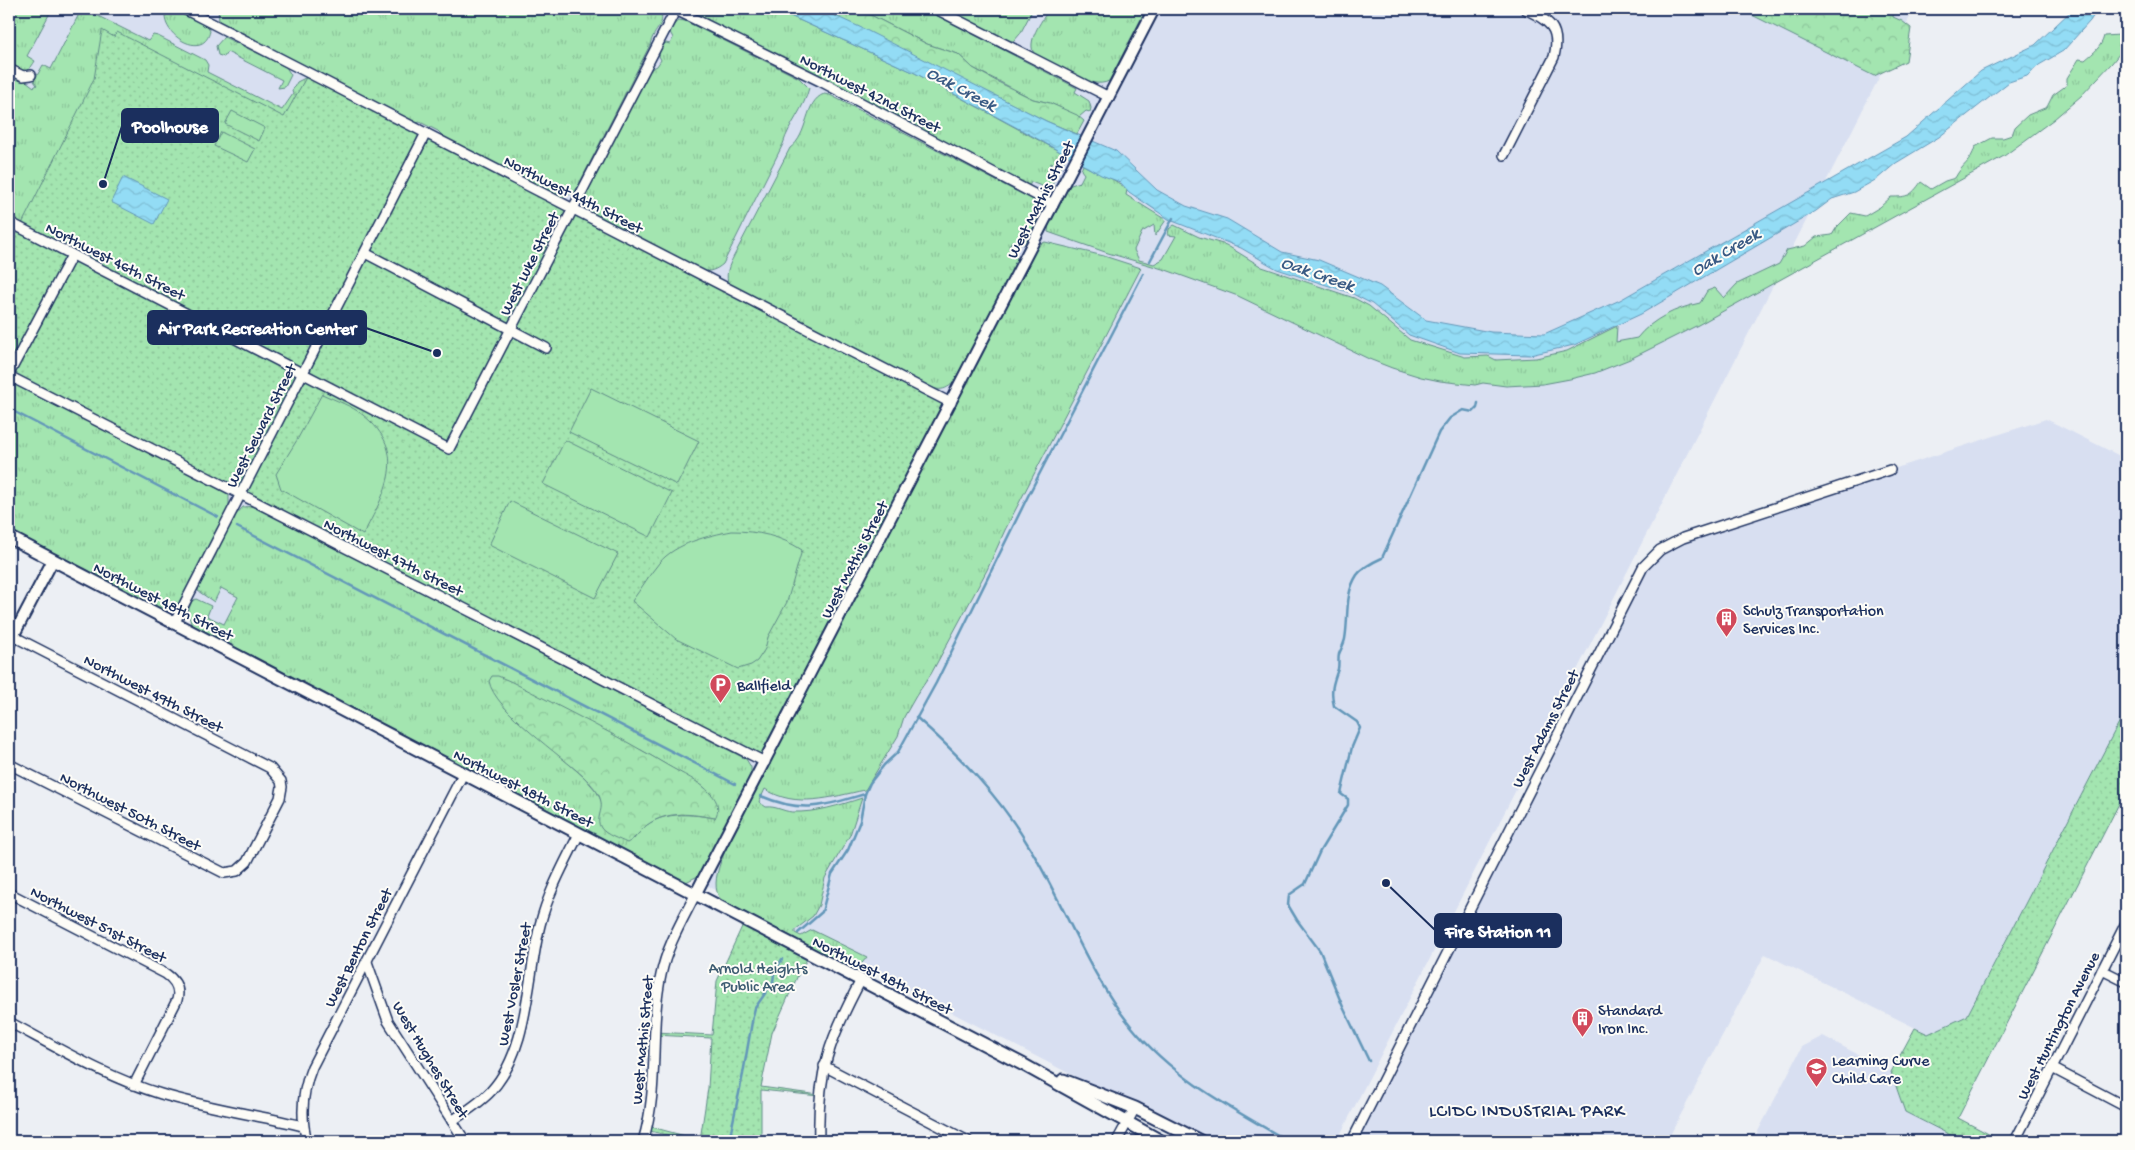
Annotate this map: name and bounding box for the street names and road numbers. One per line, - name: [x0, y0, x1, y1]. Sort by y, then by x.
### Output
- street label: Northwest 42nd Street: [796, 51, 944, 139]
- street label: West Mathis Street: [1004, 138, 1081, 262]
- street label: Northwest 44th Street: [500, 153, 646, 240]
- street label: West Luke Street: [497, 209, 566, 319]
- street label: Northwest 46th Street: [42, 220, 188, 307]
- street label: West Seward Street: [224, 360, 303, 492]
- street label: West Mathis Street: [818, 498, 895, 622]
- street label: Northwest 47th Street: [320, 516, 467, 603]
- street label: Northwest 48th Street: [89, 560, 237, 647]
- street label: Northwest 49th Street: [80, 652, 226, 739]
- street label: West Adams Street: [1509, 666, 1586, 792]
- street label: Northwest 48th Street: [449, 747, 597, 834]
- street label: Northwest 50th Street: [56, 769, 204, 858]
- street label: Northwest 51st Street: [26, 884, 170, 969]
- street label: West Benton Street: [322, 885, 399, 1011]
- street label: West Vosler Street: [495, 920, 538, 1048]
- street label: Northwest 48th Street: [808, 934, 956, 1021]
- street label: West Huntington Avenue: [2015, 949, 2106, 1104]
- street label: West Mathis Street: [629, 974, 660, 1105]
- street label: West Hughes Street: [387, 999, 472, 1124]

